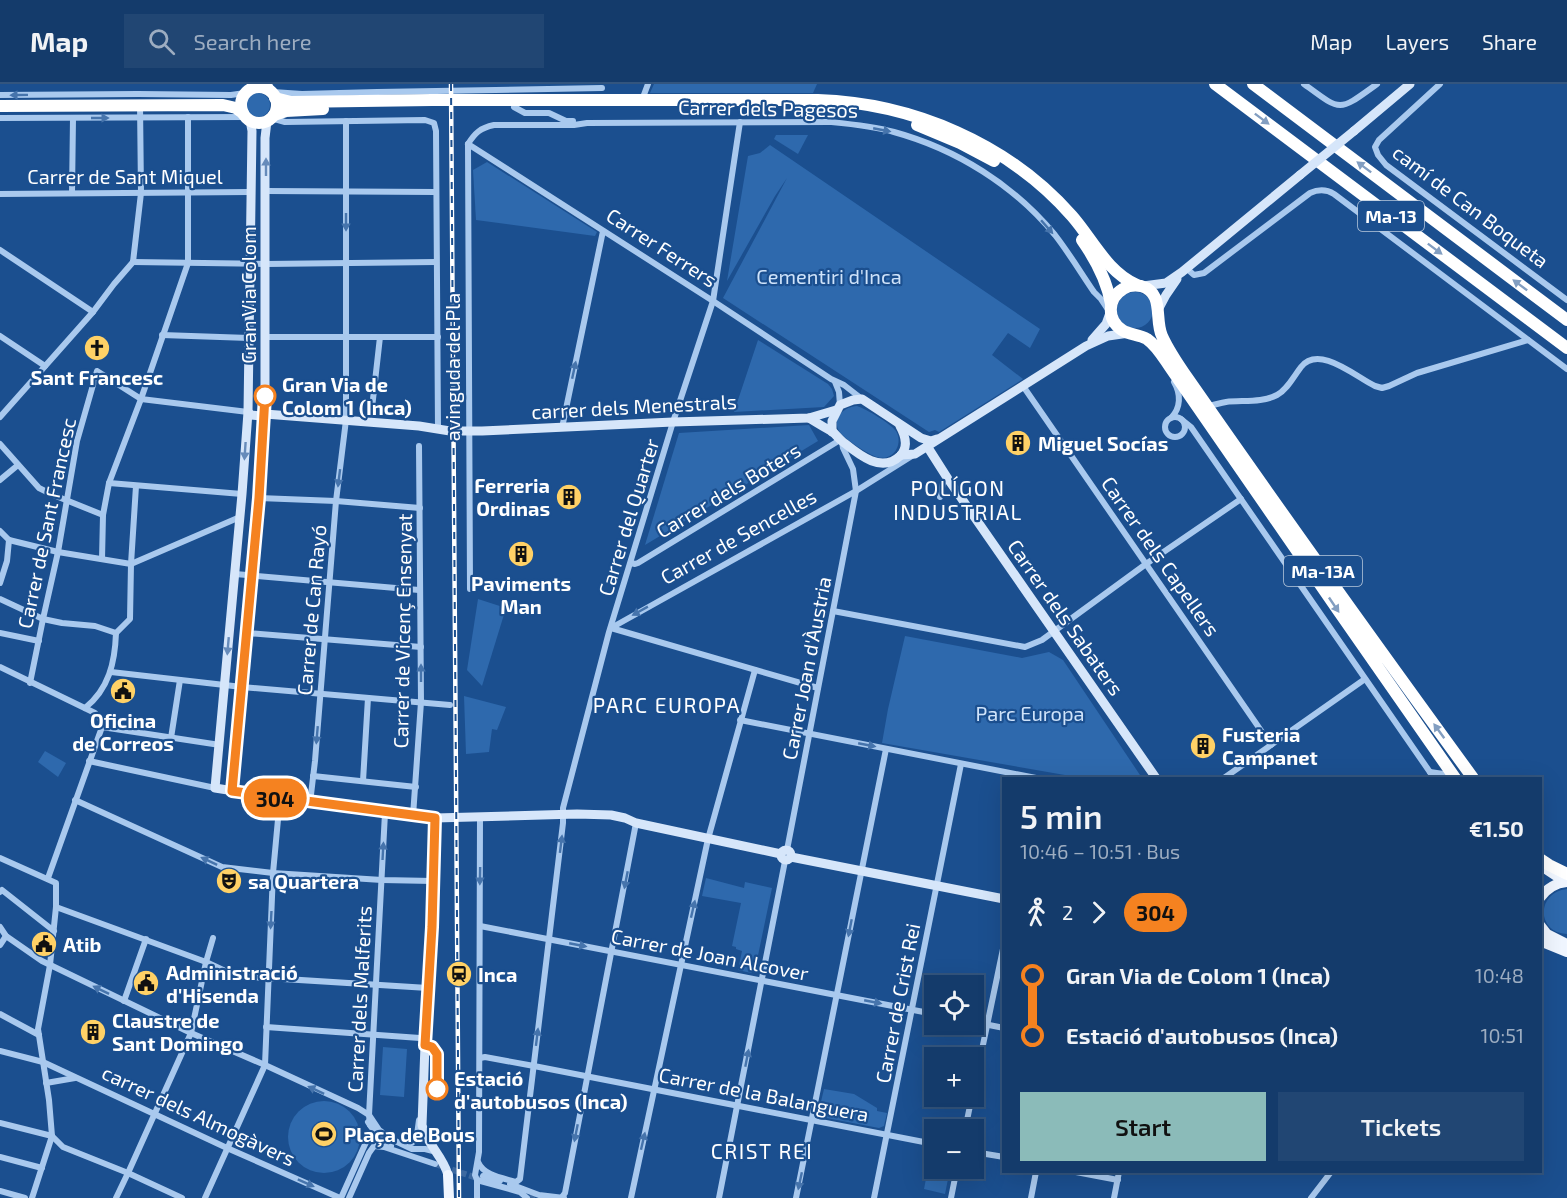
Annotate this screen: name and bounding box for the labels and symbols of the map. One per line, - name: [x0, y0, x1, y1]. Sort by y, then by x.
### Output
- one-way arrow: [9, 90, 28, 100]
- street label: Carrer dels Pagesos: [678, 94, 858, 122]
- one-way arrow: [91, 113, 110, 123]
- one-way arrow: [1254, 113, 1269, 125]
- one-way arrow: [872, 126, 891, 135]
- street label: camí de Can Boqueta: [1388, 140, 1554, 272]
- one-way arrow: [261, 158, 271, 177]
- one-way arrow: [1357, 162, 1372, 174]
- street label: Carrer de Sant Miquel: [27, 164, 223, 188]
- road number: Ma-13: [1358, 201, 1424, 231]
- street label: Carrer Ferrers: [602, 202, 722, 292]
- one-way arrow: [341, 212, 351, 231]
- one-way arrow: [1040, 219, 1054, 234]
- street label: Gran Via Colom: [236, 226, 260, 364]
- one-way arrow: [1427, 242, 1442, 254]
- park label: Cementiri d'Inca: [756, 264, 902, 288]
- one-way arrow: [1513, 279, 1528, 291]
- street label: avinguda del Pla: [440, 293, 464, 441]
- church icon: Sant Francesc: [82, 333, 112, 363]
- one-way arrow: [570, 361, 579, 380]
- place label: Sant Francesc: [31, 365, 163, 389]
- place label: Gran Via de Colom 1 (Inca): [282, 372, 412, 419]
- marker: Gran Via de Colom 1 (Inca): [254, 385, 276, 407]
- street label: carrer dels Menestrals: [531, 389, 737, 423]
- street label: Carrer de Sant Francesc: [12, 415, 80, 631]
- building icon: Miguel Socías: [1003, 428, 1033, 458]
- place label: Miguel Socías: [1038, 431, 1168, 455]
- street label: Carrer del Quarter: [593, 435, 663, 599]
- street label: Carrer dels Boters: [652, 437, 804, 543]
- one-way arrow: [240, 442, 250, 461]
- one-way arrow: [334, 469, 344, 488]
- street label: Carrer dels Capellers: [1097, 472, 1225, 640]
- place label: Ferreria Ordinas: [474, 473, 550, 520]
- district label: POLÍGON INDUSTRIAL: [893, 475, 1023, 524]
- building icon: Ferreria Ordinas: [554, 482, 584, 512]
- street label: Carrer de Sencelles: [656, 483, 820, 589]
- street label: Carrer de Vicenç Ensenyat: [388, 513, 417, 749]
- street label: Carrer de Can Rayó: [292, 524, 330, 696]
- street label: Carrer dels Sabaters: [1003, 534, 1129, 700]
- building icon: Paviments Man: [506, 539, 536, 569]
- road number: Ma-13A: [1284, 556, 1362, 586]
- place label: Paviments Man: [471, 571, 571, 618]
- street label: Carrer Joan d'Àustria: [776, 574, 836, 762]
- one-way arrow: [1328, 597, 1340, 613]
- one-way arrow: [632, 606, 648, 617]
- one-way arrow: [223, 636, 233, 655]
- one-way arrow: [416, 664, 426, 683]
- public building icon: Oficina de Correos: [108, 676, 138, 706]
- district label: PARC EUROPA: [593, 692, 741, 717]
- park label: Parc Europa: [976, 701, 1085, 725]
- place label: Oficina de Correos: [72, 708, 174, 755]
- place label: Fusteria Campanet: [1222, 722, 1318, 769]
- one-way arrow: [1433, 724, 1445, 740]
- one-way arrow: [312, 726, 322, 745]
- building icon: Fusteria Campanet: [1188, 731, 1218, 761]
- one-way arrow: [858, 741, 877, 750]
- line badge: 304: [240, 778, 310, 818]
- one-way arrow: [556, 834, 565, 853]
- one-way arrow: [379, 842, 388, 861]
- one-way arrow: [199, 856, 217, 866]
- theatre icon: sa Quartera: [214, 866, 244, 896]
- one-way arrow: [475, 866, 485, 885]
- place label: sa Quartera: [248, 869, 359, 894]
- one-way arrow: [621, 871, 630, 890]
- one-way arrow: [689, 899, 698, 918]
- street label: Carrer dels Malferits: [342, 905, 376, 1093]
- one-way arrow: [266, 910, 276, 929]
- one-way arrow: [845, 919, 854, 938]
- street label: Carrer de Crist Rei: [870, 921, 924, 1085]
- street label: Carrer de Joan Alcover: [609, 923, 811, 985]
- public building icon: Atib: [29, 929, 59, 959]
- place label: Atib: [63, 932, 102, 956]
- one-way arrow: [569, 941, 588, 950]
- station icon: Inca: [444, 959, 474, 989]
- place label: Administració d'Hisenda: [166, 960, 298, 1007]
- place label: Inca: [478, 962, 517, 986]
- public building icon: Administració d'Hisenda: [131, 968, 161, 998]
- one-way arrow: [93, 985, 110, 995]
- one-way arrow: [863, 998, 882, 1007]
- place label: Claustre de Sant Domingo: [112, 1008, 244, 1055]
- building icon: Claustre de Sant Domingo: [78, 1017, 108, 1047]
- one-way arrow: [532, 1028, 542, 1047]
- one-way arrow: [743, 1049, 752, 1068]
- street label: carrer dels Almogàvers: [99, 1060, 299, 1170]
- street label: Carrer de la Balanguera: [657, 1062, 871, 1126]
- place label: Estació d'autobusos (Inca): [454, 1066, 628, 1113]
- marker: Estació d'autobusos (Inca): [426, 1078, 448, 1100]
- one-way arrow: [308, 1085, 325, 1094]
- sports icon: Plaça de Bous: [309, 1119, 339, 1149]
- place label: Plaça de Bous: [344, 1122, 475, 1147]
- one-way arrow: [571, 1124, 580, 1143]
- one-way arrow: [639, 1132, 649, 1150]
- district label: CRIST REI: [711, 1138, 813, 1163]
- one-way arrow: [794, 1172, 804, 1190]
- one-way arrow: [298, 1178, 316, 1188]

